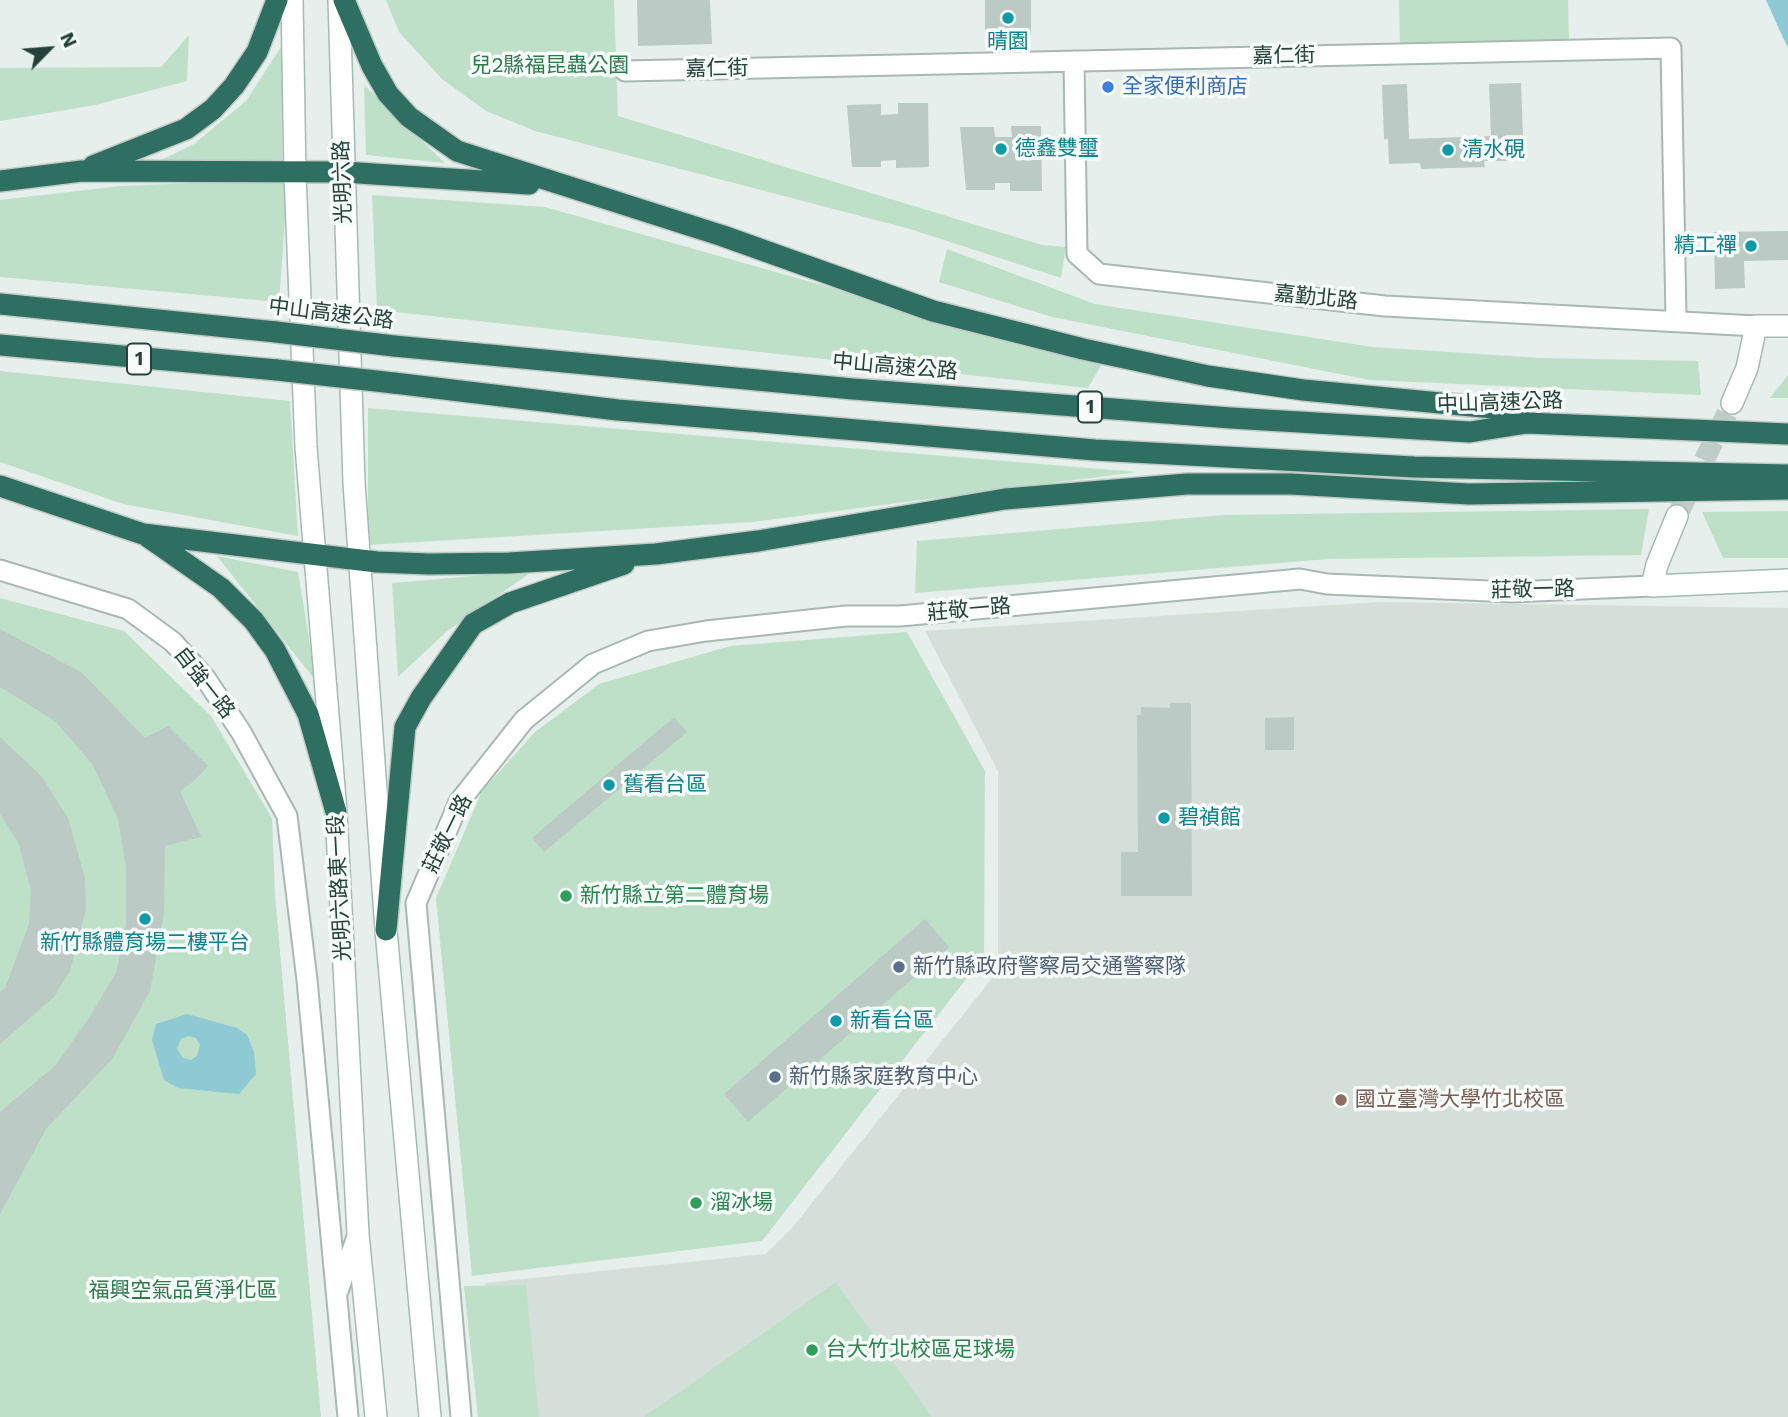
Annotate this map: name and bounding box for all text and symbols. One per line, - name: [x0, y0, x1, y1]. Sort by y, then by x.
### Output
- marker: 晴園: [1000, 10, 1016, 26]
- north arrow: [14, 14, 84, 84]
- text: N: [55, 29, 82, 51]
- place label: 晴園: [987, 29, 1029, 55]
- street label: 嘉仁街: [1252, 43, 1316, 69]
- park label: 兒2縣福昆蟲公園: [470, 53, 630, 79]
- street label: 嘉仁街: [685, 56, 749, 82]
- place label: 全家便利商店: [1122, 74, 1248, 100]
- marker: 全家便利商店: [1100, 79, 1116, 95]
- place label: 德鑫雙璽: [1015, 136, 1099, 162]
- place label: 清水硯: [1462, 137, 1525, 163]
- street label: 光明六路: [329, 140, 357, 224]
- marker: 德鑫雙璽: [993, 141, 1009, 157]
- marker: 清水硯: [1440, 142, 1456, 158]
- place label: 精工禪: [1674, 233, 1737, 259]
- marker: 精工禪: [1743, 238, 1759, 254]
- street label: 嘉勤北路: [1273, 281, 1359, 315]
- street label: 中山高速公路: [267, 294, 395, 334]
- road number: 1: [127, 344, 151, 374]
- street label: 中山高速公路: [831, 349, 959, 385]
- street label: 中山高速公路: [1437, 388, 1563, 418]
- road number: 1: [1078, 392, 1102, 422]
- street label: 莊敬一路: [1491, 577, 1575, 603]
- street label: 莊敬一路: [926, 594, 1012, 626]
- street label: 自強一路: [168, 642, 240, 724]
- place label: 舊看台區: [623, 772, 707, 798]
- marker: 舊看台區: [601, 777, 617, 793]
- street label: 莊敬一路: [418, 791, 478, 877]
- place label: 碧禎館: [1178, 805, 1241, 831]
- marker: 碧禎館: [1156, 810, 1172, 826]
- street label: 光明六路東一段: [324, 814, 356, 962]
- place label: 新竹縣立第二體育場: [580, 883, 769, 909]
- marker: 新竹縣立第二體育場: [558, 888, 574, 904]
- marker: 新竹縣體育場二樓平台: [137, 911, 153, 927]
- place label: 新竹縣體育場二樓平台: [40, 930, 250, 956]
- place label: 新竹縣政府警察局交通警察隊: [913, 954, 1186, 980]
- marker: 新竹縣政府警察局交通警察隊: [891, 959, 907, 975]
- place label: 新看台區: [850, 1008, 934, 1034]
- marker: 新看台區: [828, 1013, 844, 1029]
- place label: 新竹縣家庭教育中心: [789, 1064, 978, 1090]
- marker: 新竹縣家庭教育中心: [767, 1069, 783, 1085]
- place label: 國立臺灣大學竹北校區: [1355, 1087, 1565, 1113]
- marker: 國立臺灣大學竹北校區: [1333, 1092, 1349, 1108]
- place label: 溜冰場: [710, 1190, 773, 1216]
- marker: 溜冰場: [688, 1195, 704, 1211]
- park label: 福興空氣品質淨化區: [89, 1278, 277, 1304]
- place label: 台大竹北校區足球場: [826, 1337, 1015, 1363]
- marker: 台大竹北校區足球場: [804, 1342, 820, 1358]

